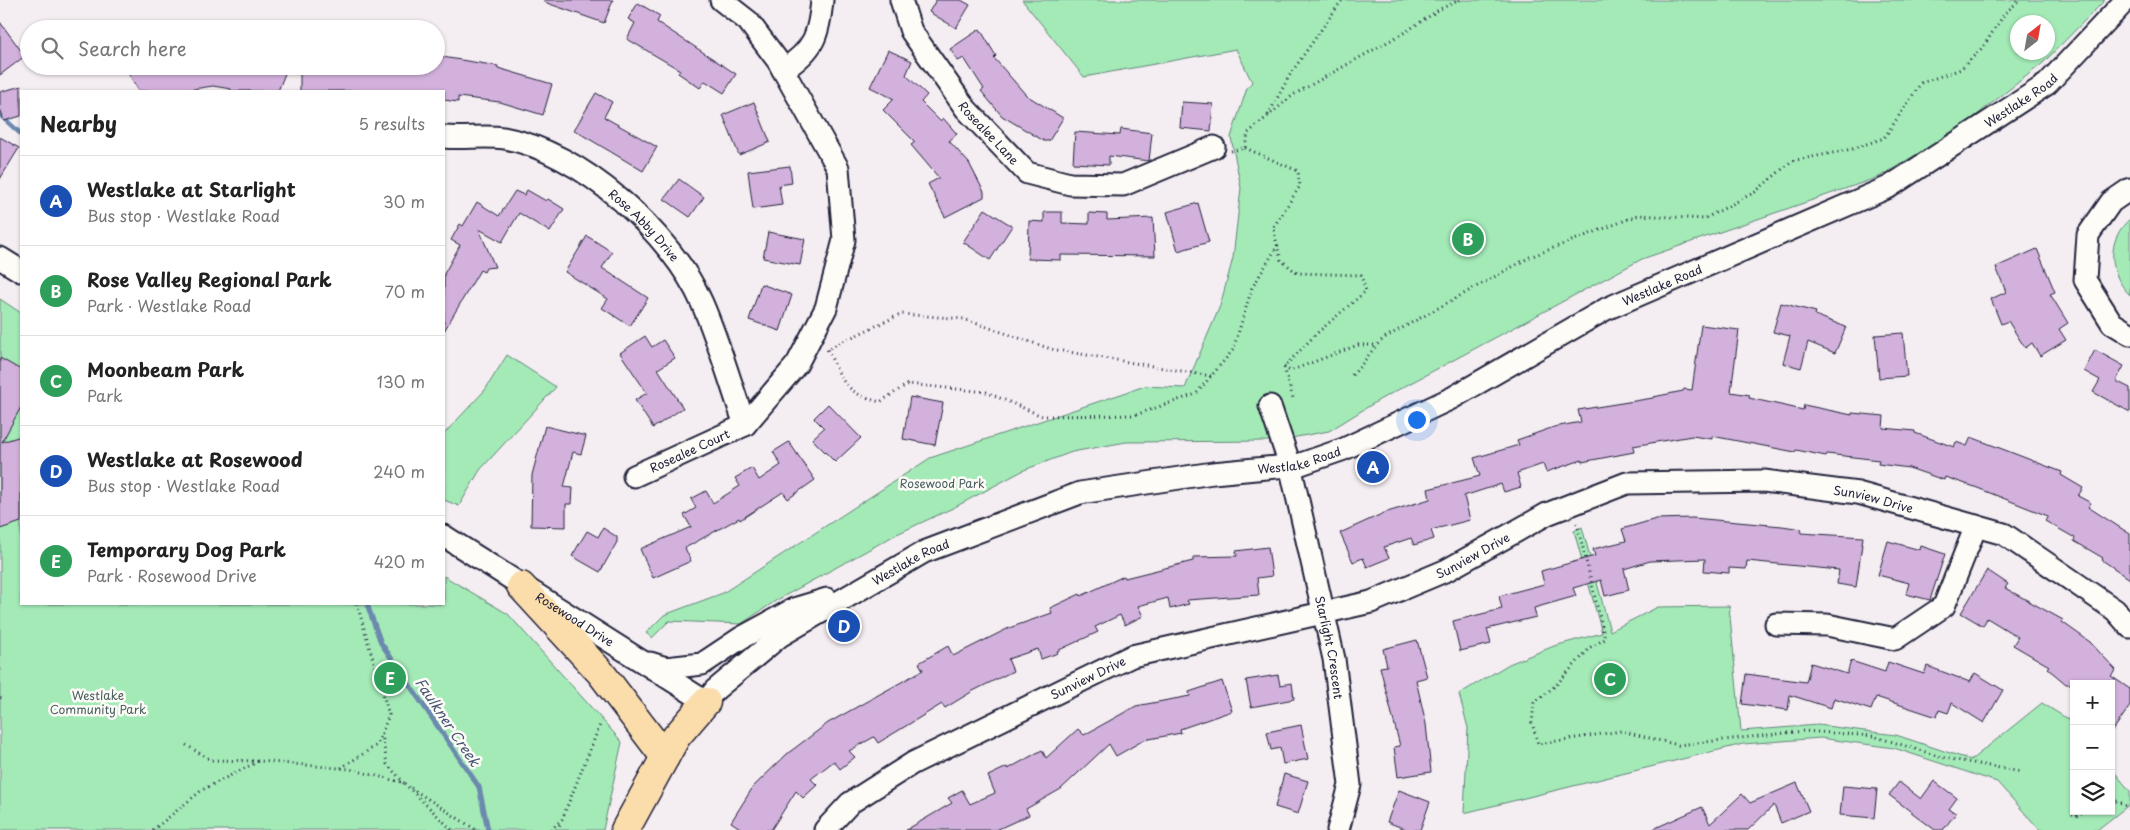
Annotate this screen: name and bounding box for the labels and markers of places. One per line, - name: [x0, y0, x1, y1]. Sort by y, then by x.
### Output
- pin: B: [1452, 220, 1484, 258]
- pin: A: [1357, 448, 1389, 486]
- pin: D: [828, 607, 860, 645]
- pin: E: [374, 659, 406, 697]
- pin: C: [1594, 660, 1626, 698]

